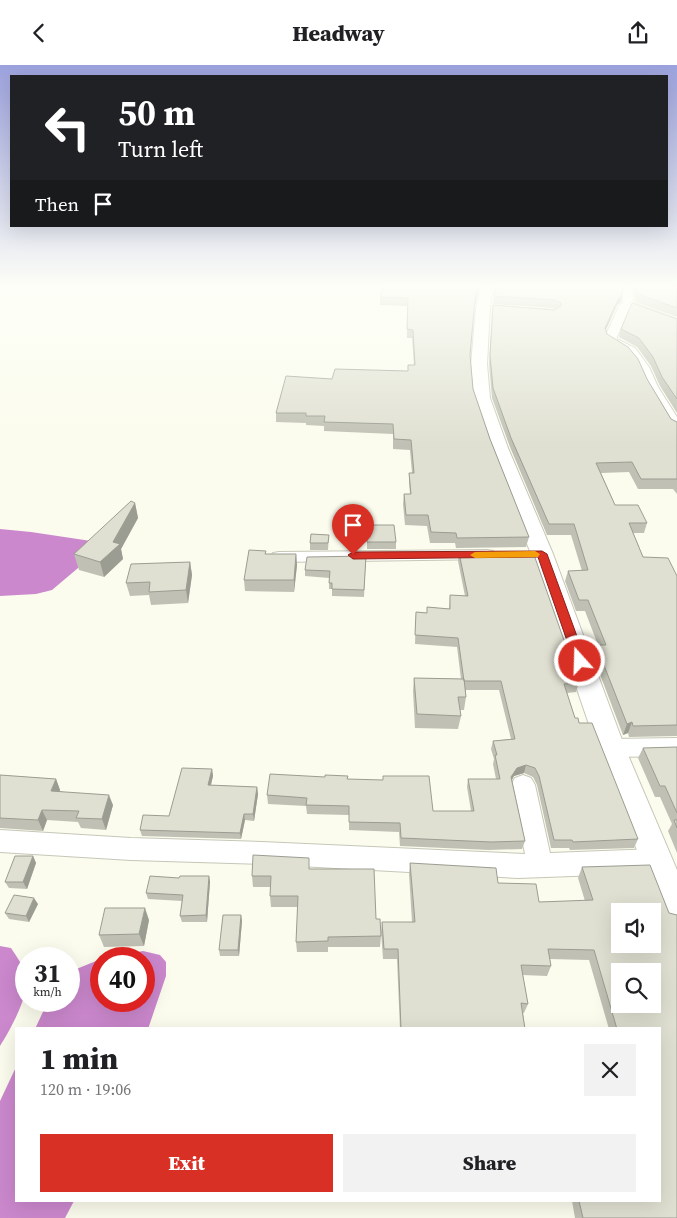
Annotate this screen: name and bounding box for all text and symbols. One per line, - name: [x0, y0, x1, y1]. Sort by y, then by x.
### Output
- text: Headway: [292, 18, 385, 48]
- icon: back: [25, 19, 53, 47]
- icon: share: [624, 19, 652, 47]
- text: 50 m: [118, 89, 195, 137]
- icon: left: [35, 95, 100, 160]
- text: Turn left: [118, 134, 203, 164]
- icon: arrive: [89, 190, 117, 218]
- text: Then: [35, 191, 79, 217]
- pin: [332, 504, 374, 555]
- icon: arrive: [339, 511, 367, 539]
- position arrow: [553, 634, 605, 686]
- map controls: [611, 903, 661, 1013]
- button: sound: [611, 903, 661, 953]
- speed limit sign: 40: [90, 947, 155, 1012]
- text: 31: [34, 956, 61, 990]
- button: search: [611, 963, 661, 1013]
- text: km/h: [33, 984, 62, 1000]
- text: 1 min: [40, 1038, 118, 1079]
- button: close: [584, 1044, 636, 1096]
- text: 120 m · 19:06: [40, 1078, 131, 1100]
- button: Exit: [40, 1134, 333, 1192]
- button: Share: [343, 1134, 636, 1192]

